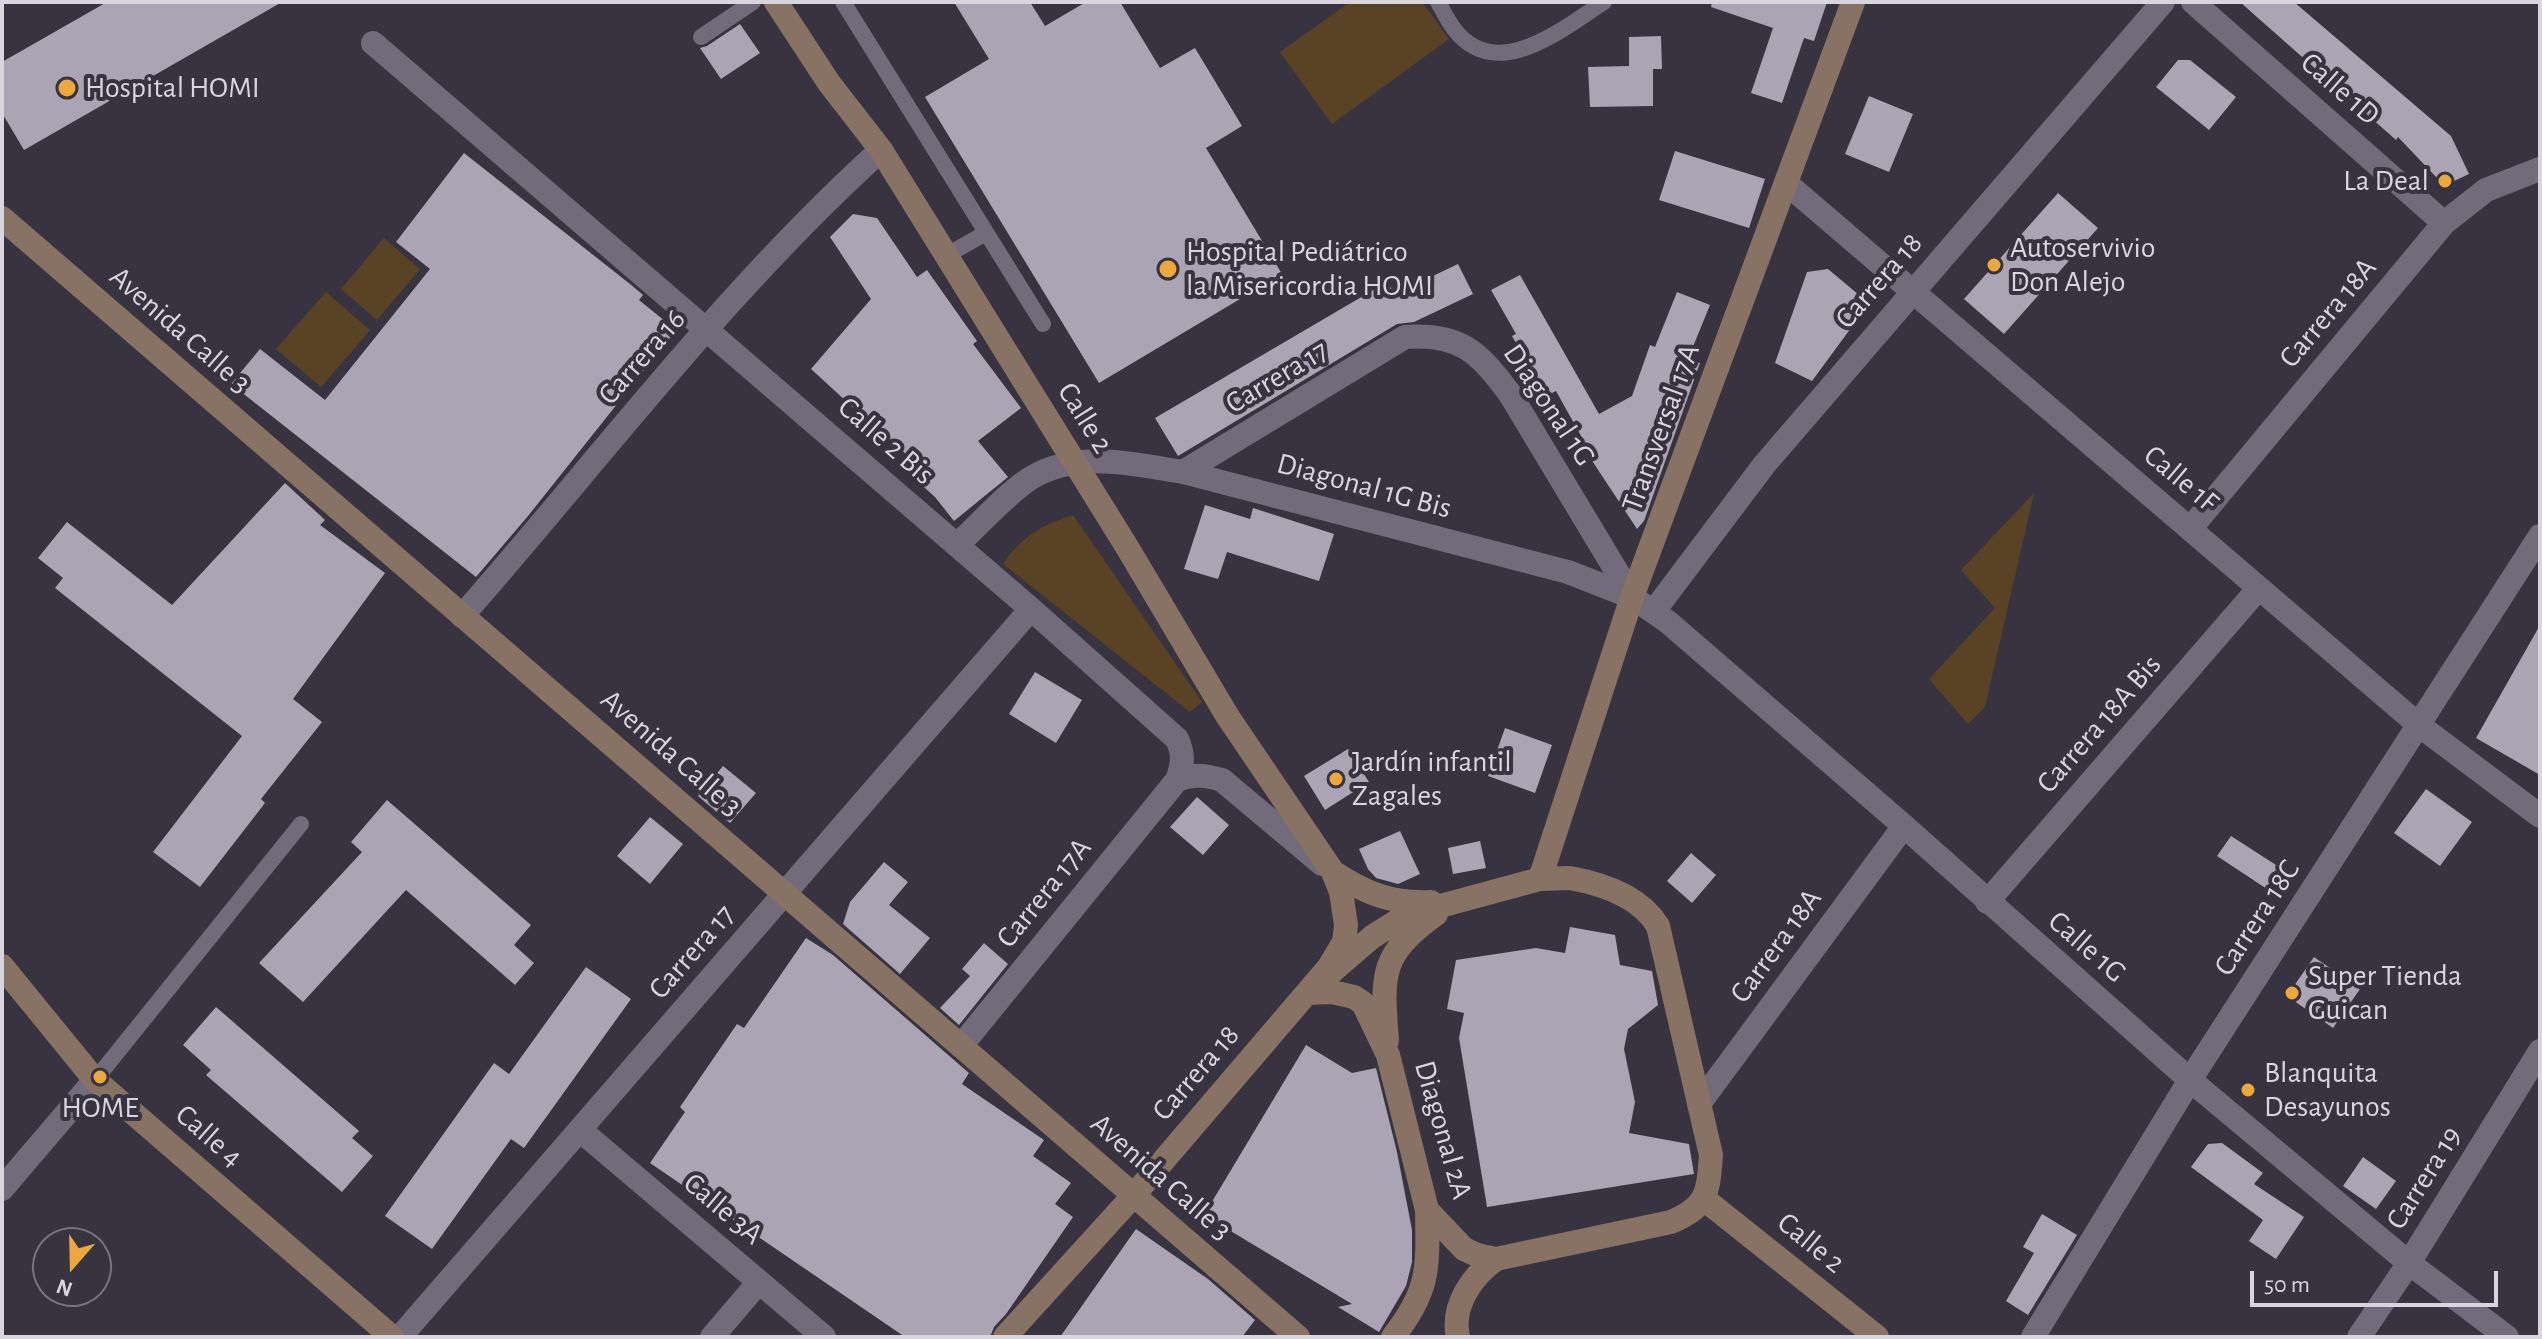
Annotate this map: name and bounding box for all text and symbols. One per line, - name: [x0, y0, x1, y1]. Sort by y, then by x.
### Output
- street label: Calle 1D: [2293, 45, 2387, 133]
- place label: Hospital HOMI: [85, 70, 260, 106]
- marker: Hospital HOMI: [56, 77, 78, 99]
- place label: La Deal: [2343, 163, 2429, 199]
- marker: La Deal: [2436, 172, 2454, 190]
- street label: Carrera 18: [1828, 226, 1930, 336]
- place label: Autoservivio Don Alejo: [2010, 230, 2155, 300]
- place label: Hospital Pediátrico la Misericordia HOMI: [1186, 234, 1433, 304]
- street label: Carrera 18A: [2272, 251, 2384, 375]
- marker: Autoservivio Don Alejo: [1985, 256, 2003, 274]
- marker: Hospital Pediátrico la Misericordia HOMI: [1157, 258, 1179, 280]
- street label: Avenida Calle 3: [102, 259, 258, 401]
- street label: Carrera 16: [591, 302, 693, 412]
- street label: Carrera 17: [1219, 332, 1335, 422]
- street label: Diagonal 1G: [1495, 337, 1603, 473]
- street label: Transversal 17A: [1614, 339, 1708, 517]
- street label: Calle 2: [1049, 376, 1121, 460]
- street label: Calle 2 Bis: [830, 389, 942, 493]
- street label: Calle 1F: [2136, 437, 2226, 521]
- street label: Diagonal 1G Bis: [1273, 445, 1455, 527]
- street label: Carrera 18A Bis: [2029, 647, 2169, 801]
- street label: Avenida Calle 3: [593, 682, 749, 824]
- place label: Jardín infantil Zagales: [1352, 744, 1512, 814]
- marker: Jardín infantil Zagales: [1327, 770, 1345, 788]
- street label: Carrera 17A: [989, 831, 1099, 955]
- street label: Carrera 18C: [2206, 853, 2308, 983]
- street label: Carrera 18A: [1723, 882, 1829, 1010]
- street label: Carrera 17: [641, 897, 743, 1007]
- street label: Calle 1G: [2041, 903, 2133, 991]
- place label: Super Tienda Guican: [2308, 958, 2462, 1028]
- marker: Super Tienda Guican: [2283, 984, 2301, 1002]
- street label: Carrera 18: [1145, 1018, 1247, 1128]
- place label: Blanquita Desayunos: [2264, 1055, 2391, 1126]
- street label: Diagonal 2A: [1406, 1057, 1480, 1203]
- marker: HOME: [91, 1068, 109, 1086]
- marker: Blanquita Desayunos: [2239, 1081, 2257, 1099]
- place label: HOME: [61, 1090, 139, 1126]
- street label: Calle 4: [168, 1097, 250, 1175]
- street label: Avenida Calle 3: [1083, 1106, 1239, 1248]
- street label: Carrera 19: [2378, 1120, 2470, 1236]
- street label: Calle 3A: [676, 1165, 770, 1253]
- street label: Calle 2: [1770, 1205, 1852, 1281]
- north arrow: [32, 1227, 112, 1307]
- scale bar: [2254, 1255, 2502, 1305]
- text: 50 m: [2264, 1273, 2310, 1297]
- text: N: [54, 1275, 75, 1301]

